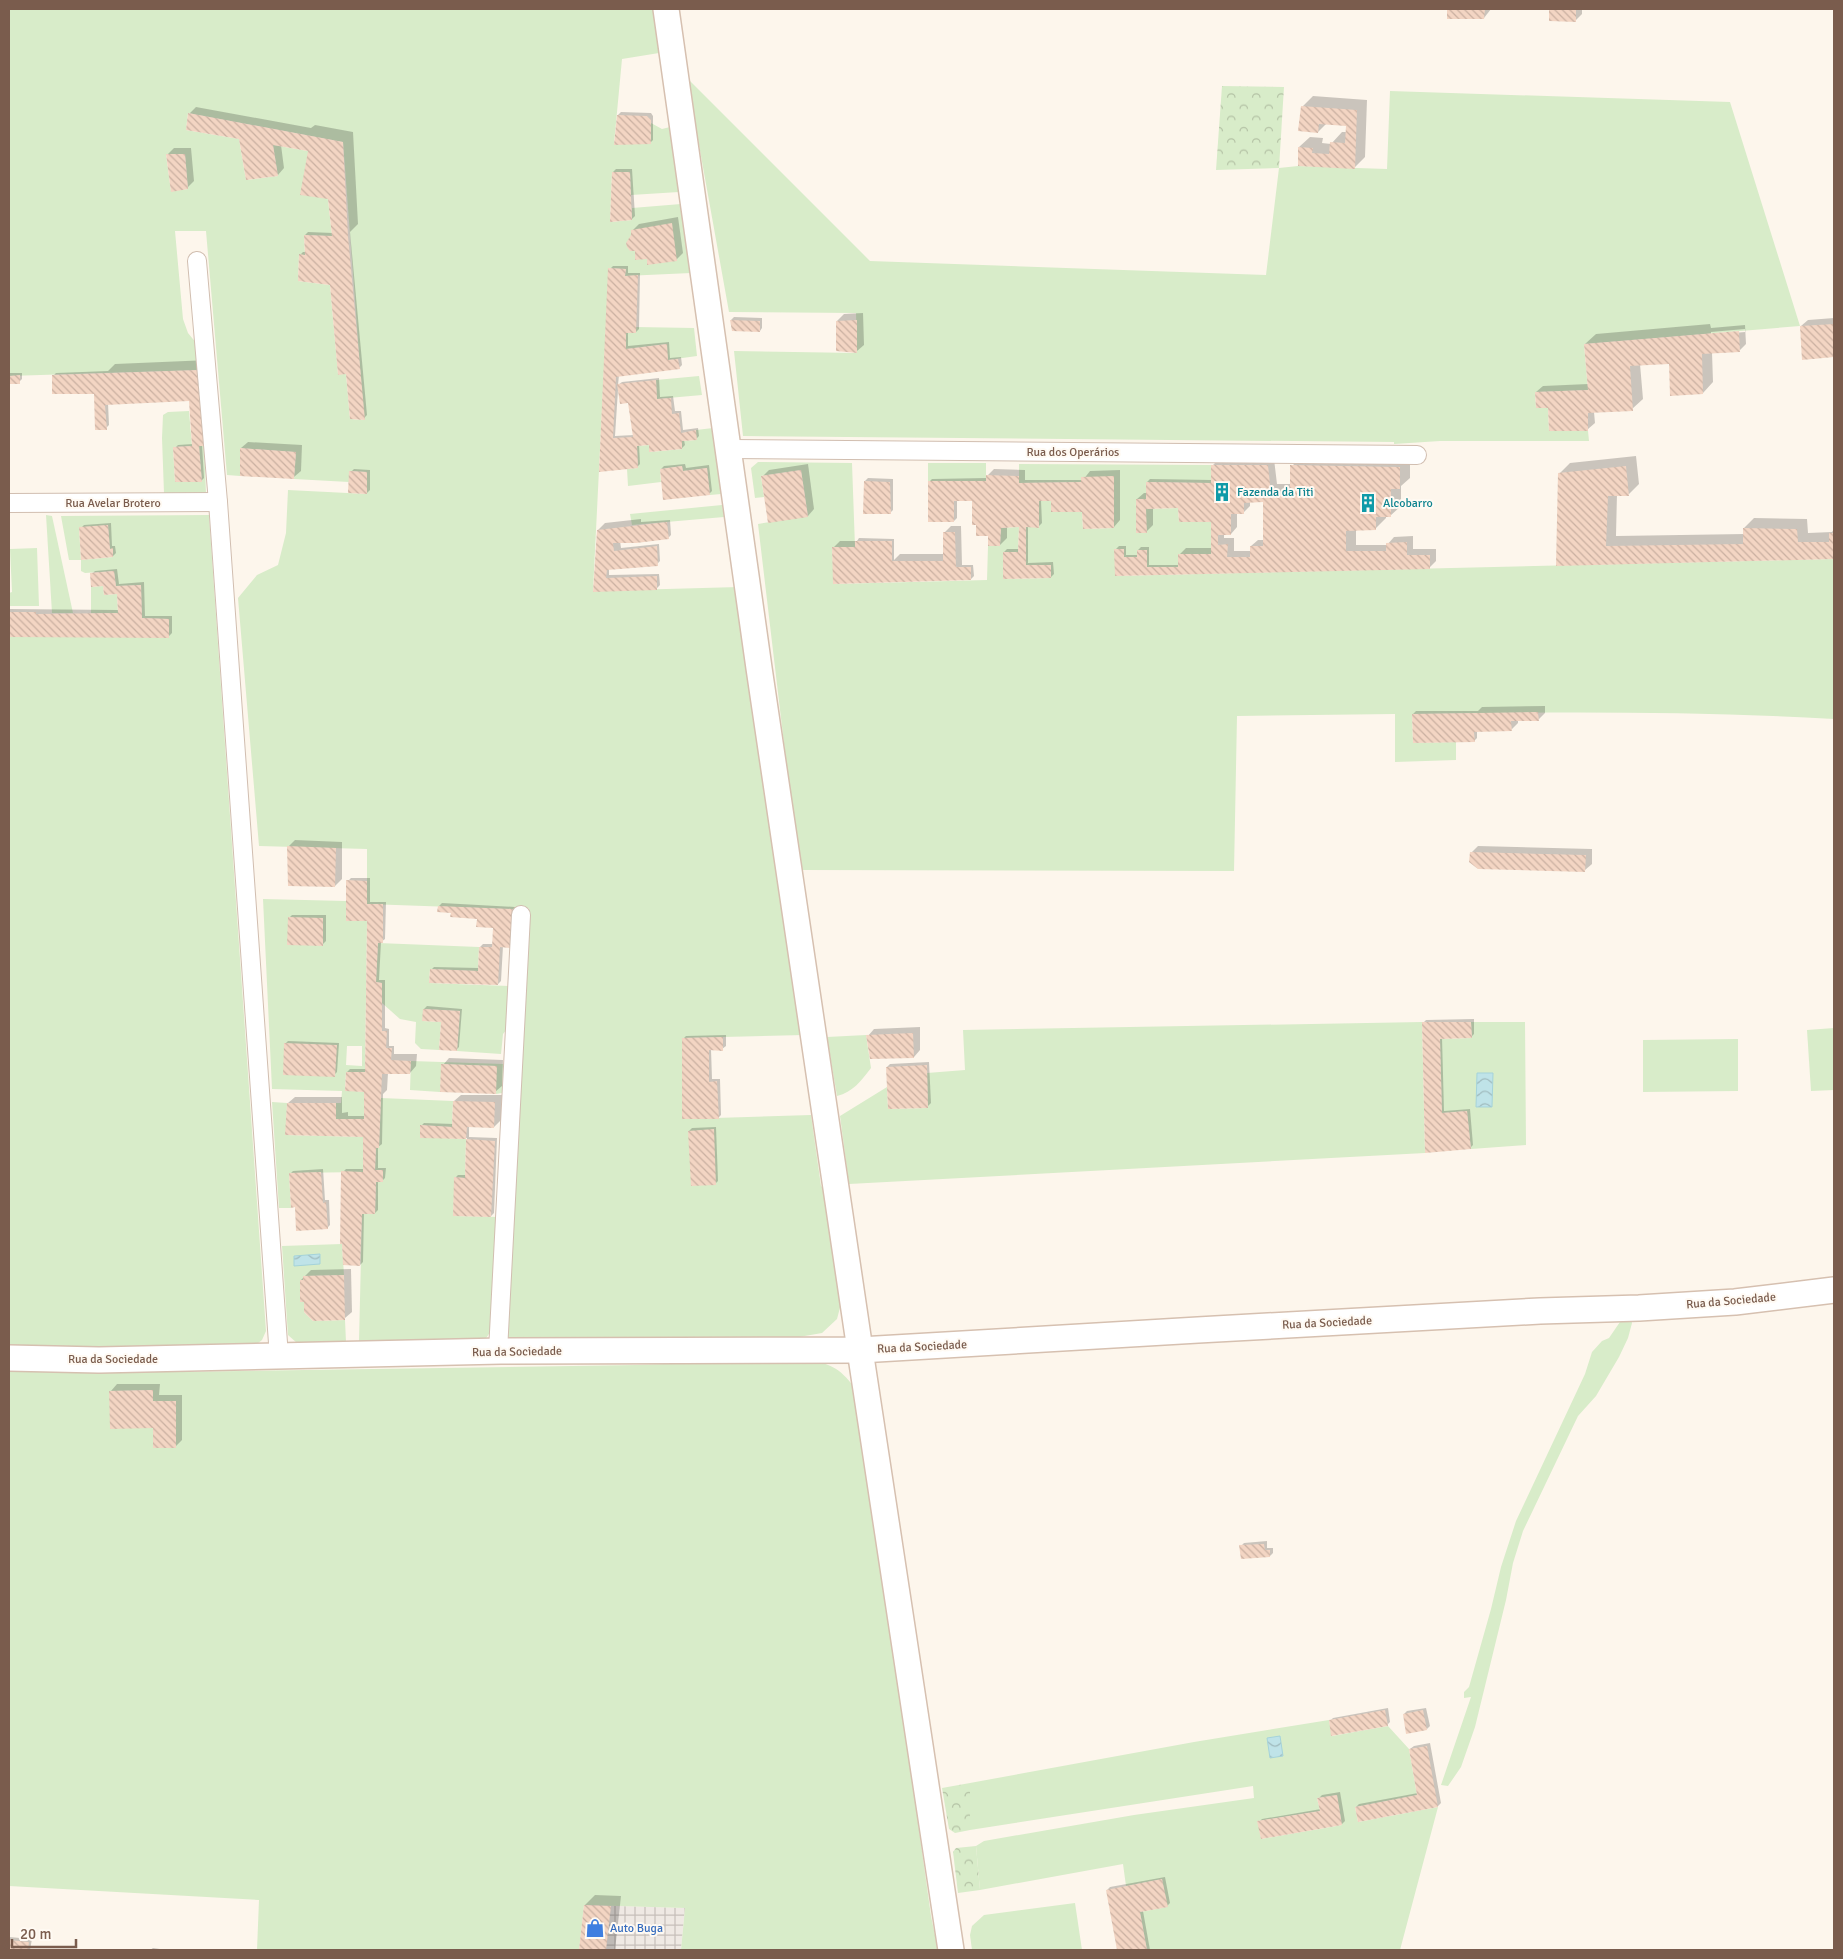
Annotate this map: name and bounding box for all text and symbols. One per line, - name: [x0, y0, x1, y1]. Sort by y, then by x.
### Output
- street label: Rua dos Operários: [1027, 445, 1119, 460]
- building icon: Fazenda da Titi: [1211, 481, 1233, 503]
- place label: Fazenda da Titi: [1237, 485, 1314, 500]
- building icon: Alcobarro: [1357, 492, 1379, 514]
- street label: Rua Avelar Brotero: [65, 496, 161, 511]
- place label: Alcobarro: [1383, 496, 1433, 511]
- street label: Rua da Sociedade: [1686, 1290, 1776, 1312]
- street label: Rua da Sociedade: [1282, 1313, 1372, 1333]
- street label: Rua da Sociedade: [877, 1337, 967, 1357]
- street label: Rua da Sociedade: [472, 1344, 562, 1360]
- street label: Rua da Sociedade: [68, 1352, 158, 1367]
- scale bar: [12, 1916, 76, 1948]
- shop icon: Auto Buga: [584, 1917, 606, 1939]
- place label: Auto Buga: [610, 1921, 663, 1936]
- text: 20 m: [20, 1925, 51, 1943]

